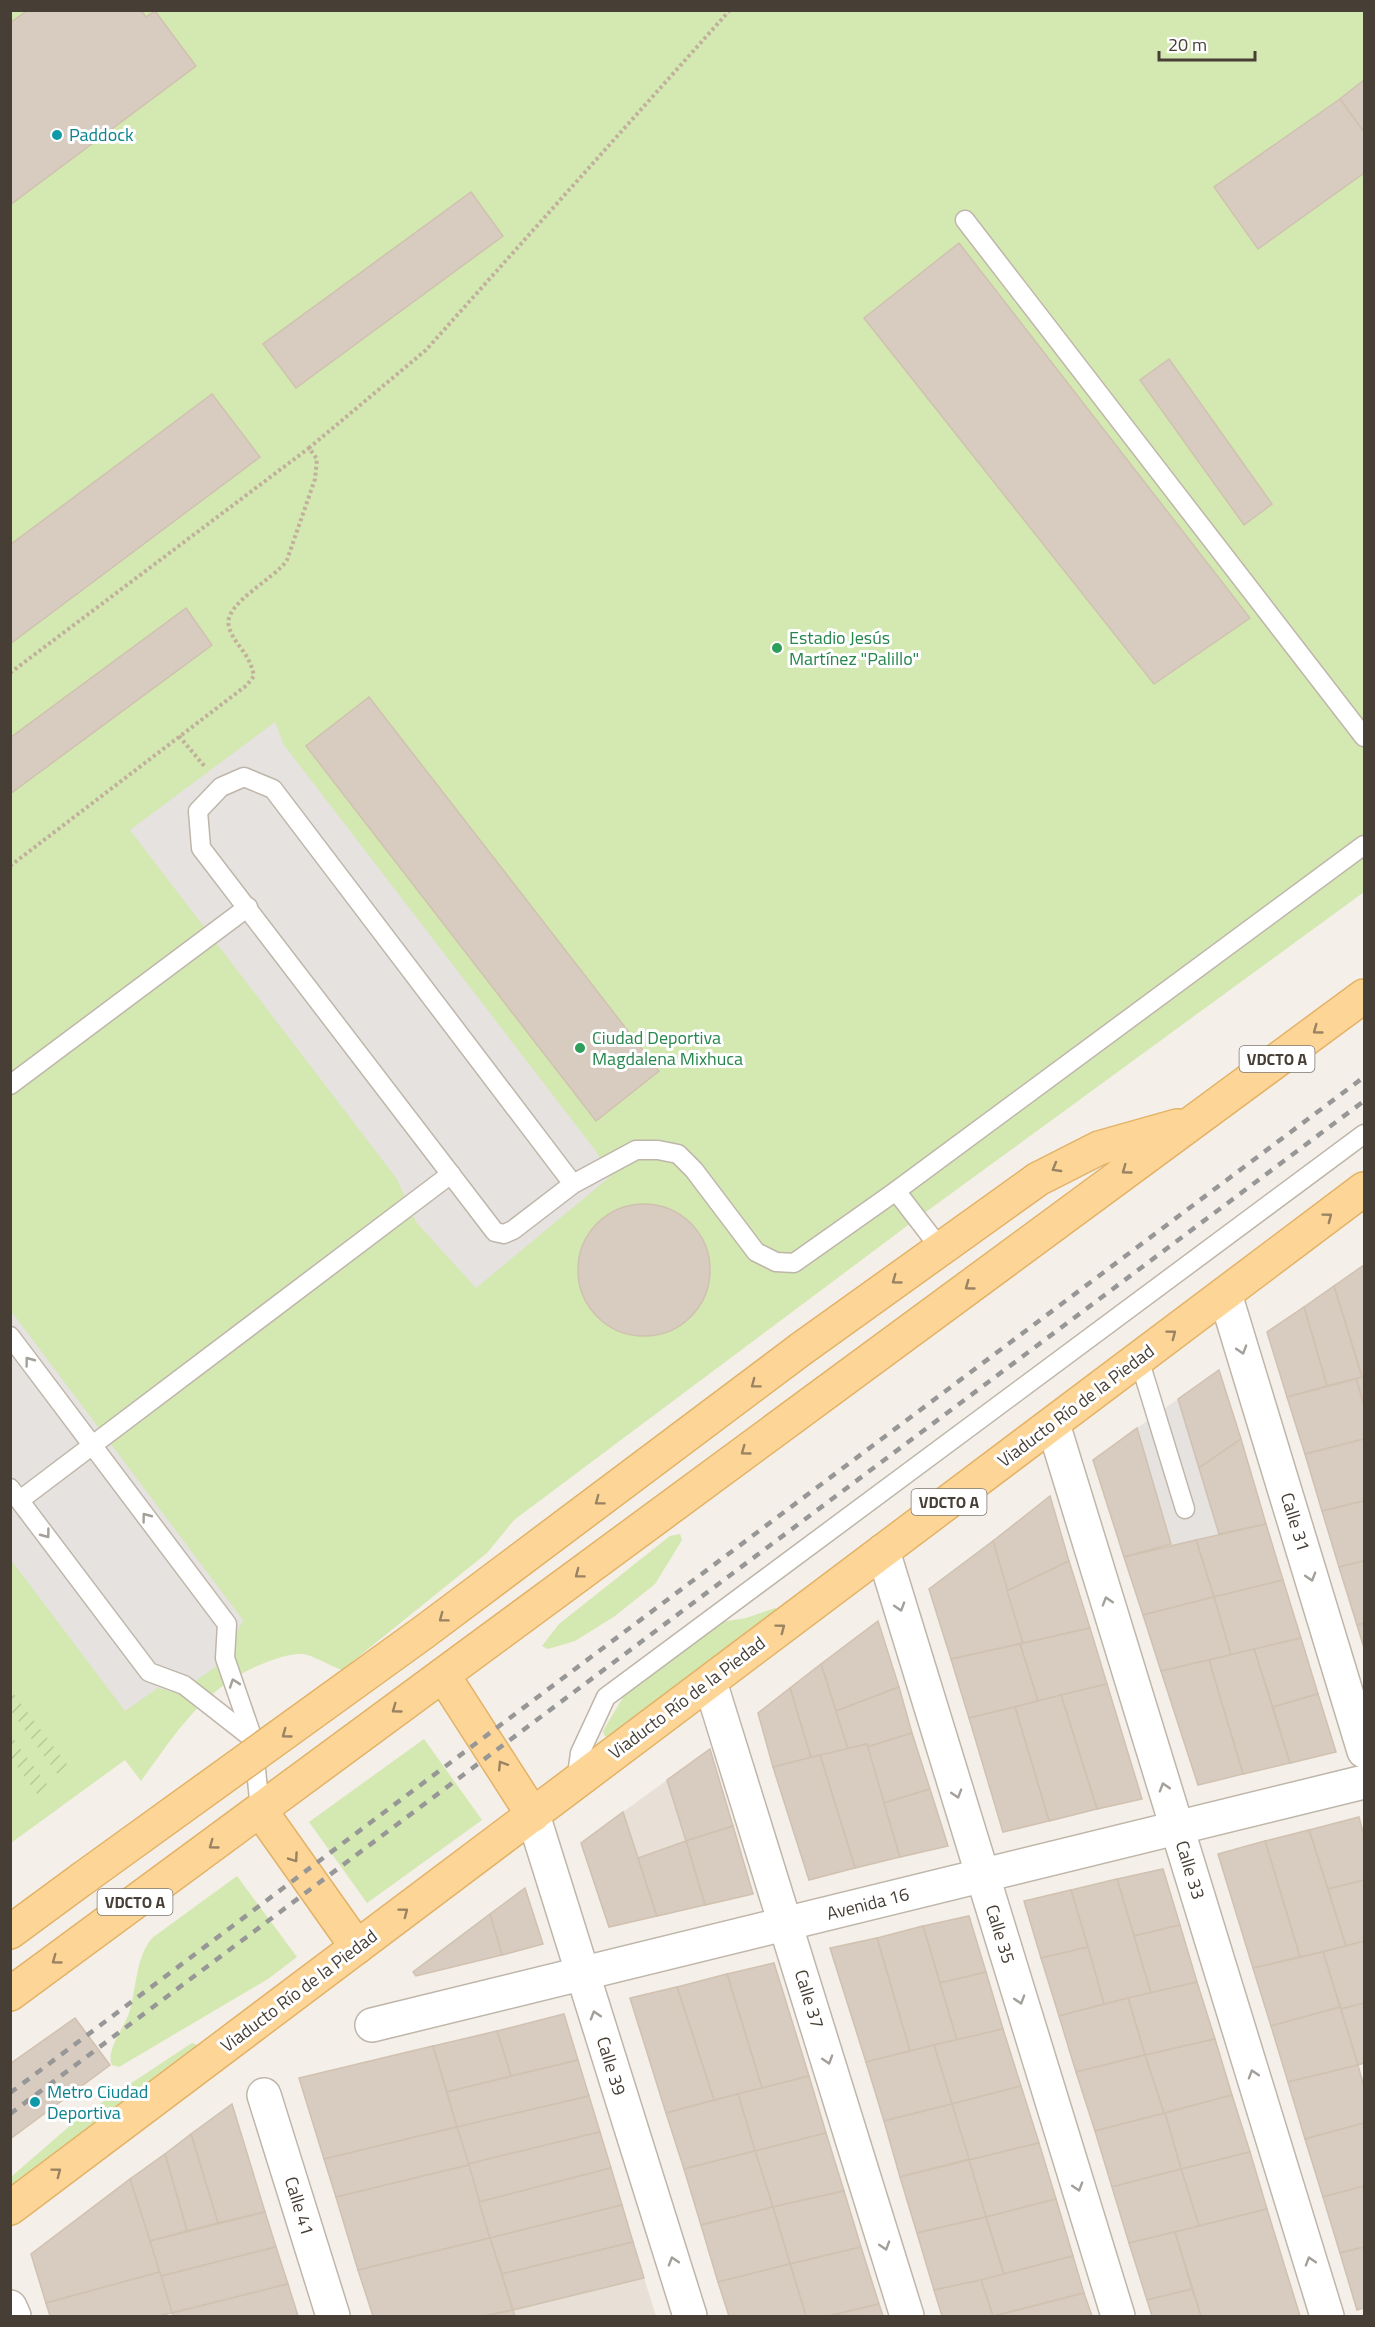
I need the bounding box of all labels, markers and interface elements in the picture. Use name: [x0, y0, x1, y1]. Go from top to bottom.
scale bar: [1159, 24, 1255, 62]
text: 20 m: [1168, 31, 1207, 58]
place label: Paddock: [69, 121, 134, 148]
marker: Paddock: [50, 128, 64, 142]
place label: Estadio Jesús Martínez "Palillo": [789, 624, 919, 672]
marker: Estadio Jesús Martínez "Palillo": [770, 641, 784, 655]
one-way arrow: [1313, 1023, 1324, 1034]
place label: Ciudad Deportiva Magdalena Mixhuca: [592, 1024, 743, 1072]
marker: Ciudad Deportiva Magdalena Mixhuca: [573, 1041, 587, 1055]
road number: VDCTO A: [1240, 1046, 1314, 1072]
one-way arrow: [1052, 1161, 1062, 1173]
one-way arrow: [1122, 1162, 1133, 1173]
one-way arrow: [1321, 1213, 1332, 1224]
one-way arrow: [892, 1273, 903, 1284]
one-way arrow: [965, 1278, 976, 1289]
one-way arrow: [1165, 1330, 1176, 1341]
street label: Viaducto Río de la Piedad: [992, 1338, 1160, 1474]
one-way arrow: [1235, 1344, 1247, 1355]
one-way arrow: [25, 1357, 36, 1368]
one-way arrow: [750, 1376, 761, 1387]
one-way arrow: [741, 1444, 752, 1455]
road number: VDCTO A: [912, 1489, 986, 1515]
street label: Calle 31: [1274, 1489, 1317, 1555]
one-way arrow: [594, 1493, 605, 1504]
one-way arrow: [143, 1512, 154, 1523]
one-way arrow: [38, 1528, 49, 1539]
one-way arrow: [574, 1567, 585, 1578]
one-way arrow: [1304, 1571, 1316, 1582]
one-way arrow: [1102, 1596, 1114, 1607]
one-way arrow: [893, 1601, 905, 1612]
one-way arrow: [438, 1611, 449, 1622]
one-way arrow: [775, 1624, 786, 1635]
street label: Viaducto Río de la Piedad: [603, 1630, 771, 1766]
one-way arrow: [229, 1678, 242, 1689]
one-way arrow: [392, 1702, 403, 1713]
one-way arrow: [281, 1726, 292, 1737]
one-way arrow: [497, 1761, 509, 1771]
one-way arrow: [1159, 1783, 1171, 1793]
one-way arrow: [950, 1788, 962, 1799]
one-way arrow: [209, 1837, 220, 1848]
street label: Calle 33: [1169, 1837, 1212, 1903]
one-way arrow: [287, 1851, 298, 1862]
street label: Avenida 16: [824, 1880, 912, 1927]
road number: VDCTO A: [98, 1889, 172, 1915]
street label: Calle 35: [979, 1901, 1022, 1967]
one-way arrow: [397, 1908, 408, 1919]
street label: Viaducto Río de la Piedad: [215, 1923, 383, 2059]
one-way arrow: [52, 1953, 63, 1964]
street label: Calle 37: [788, 1966, 831, 2032]
one-way arrow: [1013, 1994, 1026, 2005]
one-way arrow: [590, 2010, 603, 2020]
street label: Calle 39: [590, 2033, 633, 2099]
one-way arrow: [820, 2054, 833, 2065]
one-way arrow: [1248, 2069, 1260, 2080]
place label: Metro Ciudad Deportiva: [47, 2078, 148, 2126]
marker: Metro Ciudad Deportiva: [28, 2095, 42, 2109]
one-way arrow: [51, 2169, 62, 2180]
street label: Calle 41: [278, 2173, 321, 2239]
one-way arrow: [1071, 2181, 1083, 2192]
one-way arrow: [878, 2240, 891, 2251]
one-way arrow: [667, 2256, 680, 2267]
one-way arrow: [1305, 2256, 1317, 2267]

